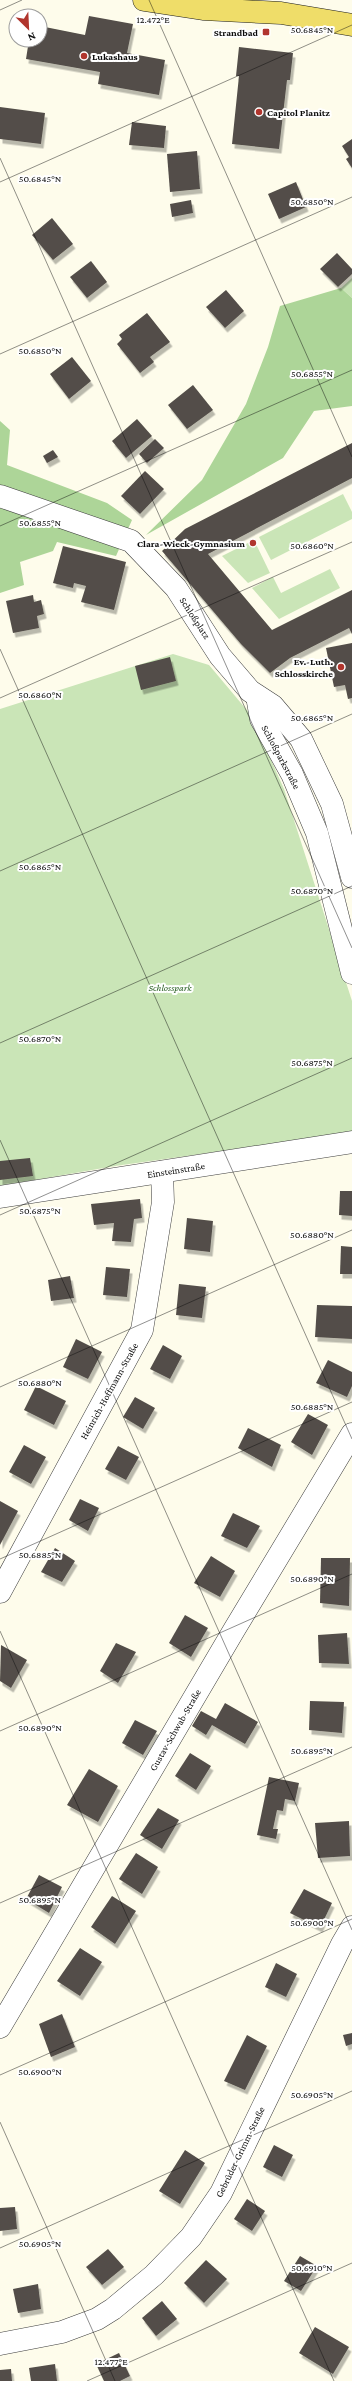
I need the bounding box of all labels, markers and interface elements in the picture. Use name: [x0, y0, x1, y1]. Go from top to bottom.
north arrow: [8, 8, 48, 48]
text: 12.472°E: [136, 14, 170, 25]
text: 50.6845°N: [291, 24, 334, 35]
place label: Strandbad: [214, 27, 259, 38]
marker: Strandbad: [261, 27, 271, 37]
text: N: [26, 30, 38, 44]
marker: Lukashaus: [79, 51, 89, 61]
place label: Lukashaus: [92, 51, 138, 62]
marker: Capitol Planitz: [254, 107, 264, 117]
place label: Capitol Planitz: [267, 107, 330, 118]
text: 50.6845°N: [19, 173, 62, 184]
text: 50.6850°N: [290, 196, 334, 207]
text: 50.6850°N: [18, 345, 62, 356]
text: 50.6855°N: [291, 368, 333, 379]
text: 50.6855°N: [19, 517, 61, 528]
place label: Clara-Wieck-Gymnasium: [137, 538, 246, 549]
marker: Clara-Wieck-Gymnasium: [248, 538, 258, 548]
text: 50.6860°N: [290, 540, 334, 551]
street label: Schloßplatz: [178, 595, 212, 641]
place label: Ev.-Luth. Schlosskirche: [275, 656, 333, 679]
marker: Ev.-Luth. Schlosskirche: [336, 662, 346, 672]
text: 50.6860°N: [18, 689, 62, 700]
text: 50.6865°N: [291, 712, 334, 723]
street label: Schloßparkstraße: [260, 723, 303, 791]
text: 50.6865°N: [19, 861, 62, 872]
text: 50.6870°N: [291, 885, 334, 896]
park label: Schlosspark: [148, 982, 192, 993]
text: 50.6870°N: [19, 1033, 62, 1044]
text: 50.6875°N: [291, 1057, 333, 1068]
street label: Einsteinstraße: [146, 1160, 206, 1180]
text: 50.6875°N: [19, 1205, 61, 1216]
text: 50.6880°N: [290, 1229, 334, 1240]
street label: Heinrich-Hoffmann-Straße: [78, 1340, 140, 1441]
text: 50.6880°N: [18, 1377, 62, 1388]
text: 50.6885°N: [291, 1401, 334, 1412]
text: 50.6885°N: [19, 1549, 62, 1560]
text: 50.6890°N: [290, 1573, 334, 1584]
street label: Gustav-Schwab-Straße: [147, 1687, 203, 1773]
text: 50.6890°N: [18, 1722, 62, 1733]
text: 50.6895°N: [291, 1745, 334, 1756]
text: 50.6895°N: [19, 1894, 62, 1905]
text: 50.6900°N: [290, 1917, 334, 1928]
text: 50.6900°N: [18, 2066, 62, 2077]
text: 50.6905°N: [291, 2089, 334, 2100]
street label: Gebrüder-Grimm-Straße: [213, 2104, 267, 2199]
text: 50.6905°N: [19, 2238, 62, 2249]
text: 50.6910°N: [291, 2262, 333, 2273]
text: 12.477°E: [94, 2356, 128, 2367]

